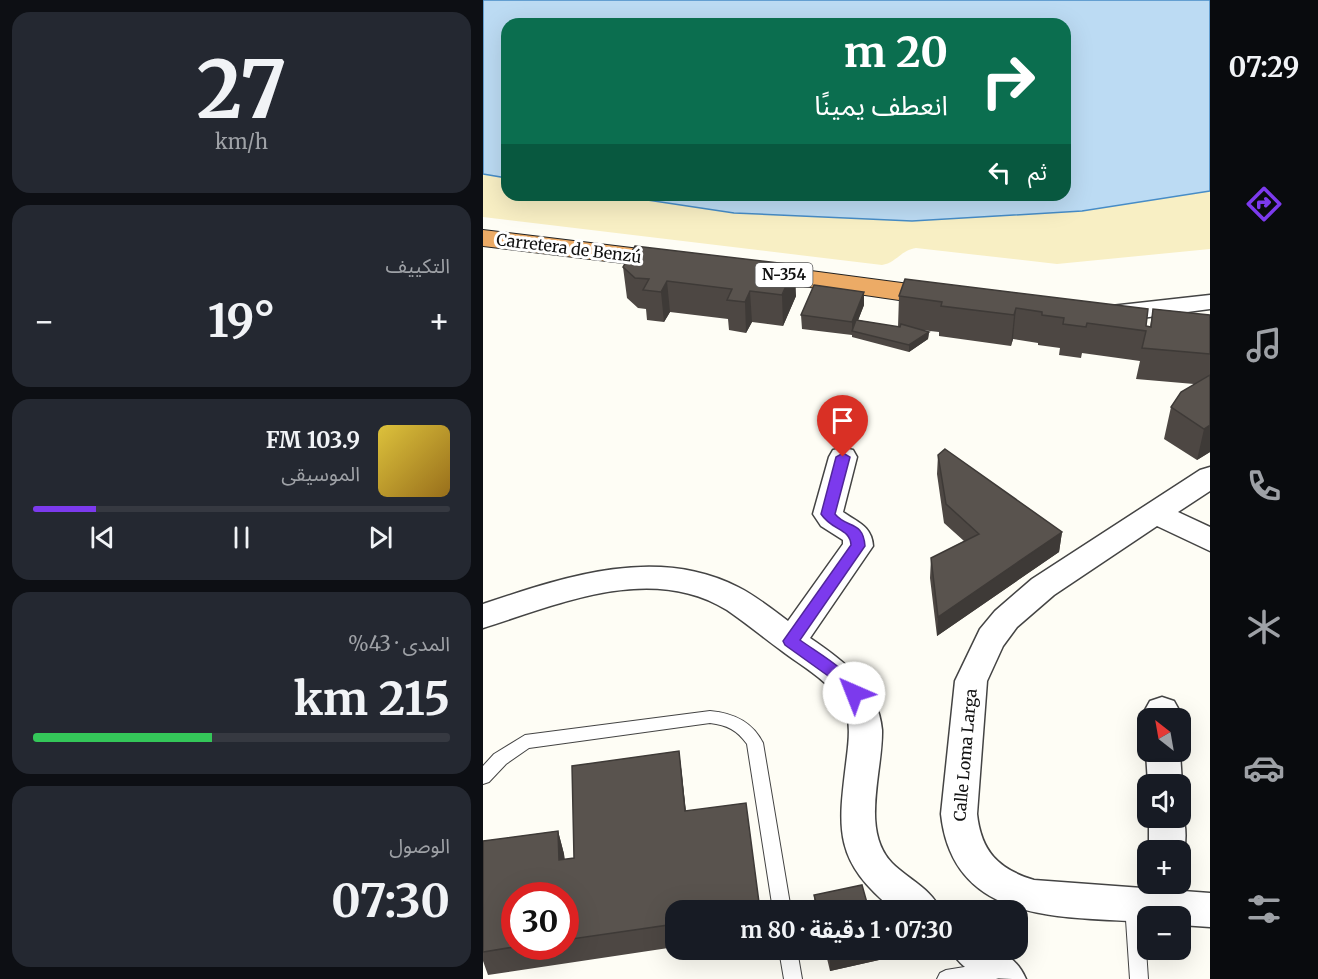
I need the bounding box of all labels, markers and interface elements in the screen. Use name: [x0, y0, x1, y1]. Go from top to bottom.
text: 20 m: [844, 26, 948, 78]
text: 27: [196, 41, 287, 139]
icon: right: [969, 42, 1047, 120]
text: 07:29: [1229, 50, 1299, 84]
text: انعطف يمينًا: [814, 88, 948, 122]
text: km/h: [215, 129, 268, 154]
icon: left: [983, 156, 1016, 189]
text: ثم: [1028, 158, 1047, 186]
icon: directions: [1243, 183, 1285, 225]
street label: Carretera de Benzú: [495, 229, 643, 267]
text: التكييف: [386, 253, 450, 278]
road number: N-354: [755, 263, 813, 287]
text: 19°: [208, 293, 275, 349]
text: −: [33, 301, 55, 342]
text: +: [428, 301, 450, 342]
icon: music: [1243, 324, 1285, 366]
pin: [817, 395, 868, 457]
icon: arrive: [826, 404, 859, 437]
text: 103.9 FM: [266, 426, 360, 454]
text: الموسيقى: [281, 461, 360, 486]
icon: phone: [1243, 465, 1285, 507]
icon: previous: [86, 521, 119, 554]
icon: pause: [225, 521, 258, 554]
icon: next: [364, 521, 397, 554]
icon: climate: [1243, 606, 1285, 648]
text: المدى · 43%: [348, 631, 450, 656]
position arrow: [822, 661, 886, 725]
text: 215 km: [294, 671, 450, 727]
street label: Calle Loma Larga: [949, 687, 981, 822]
north arrow: [1137, 708, 1191, 762]
map controls: [1137, 708, 1191, 960]
icon: car: [1243, 747, 1285, 789]
button: sound: [1137, 774, 1191, 828]
text: الوصول: [389, 833, 450, 858]
button: +: [1137, 840, 1191, 894]
text: 07:30: [331, 873, 450, 929]
speed limit sign: 30: [501, 882, 579, 960]
icon: filters: [1243, 888, 1285, 930]
button: −: [1137, 906, 1191, 960]
text: 07:30 · 1 دقيقة · 80 m: [740, 916, 953, 944]

